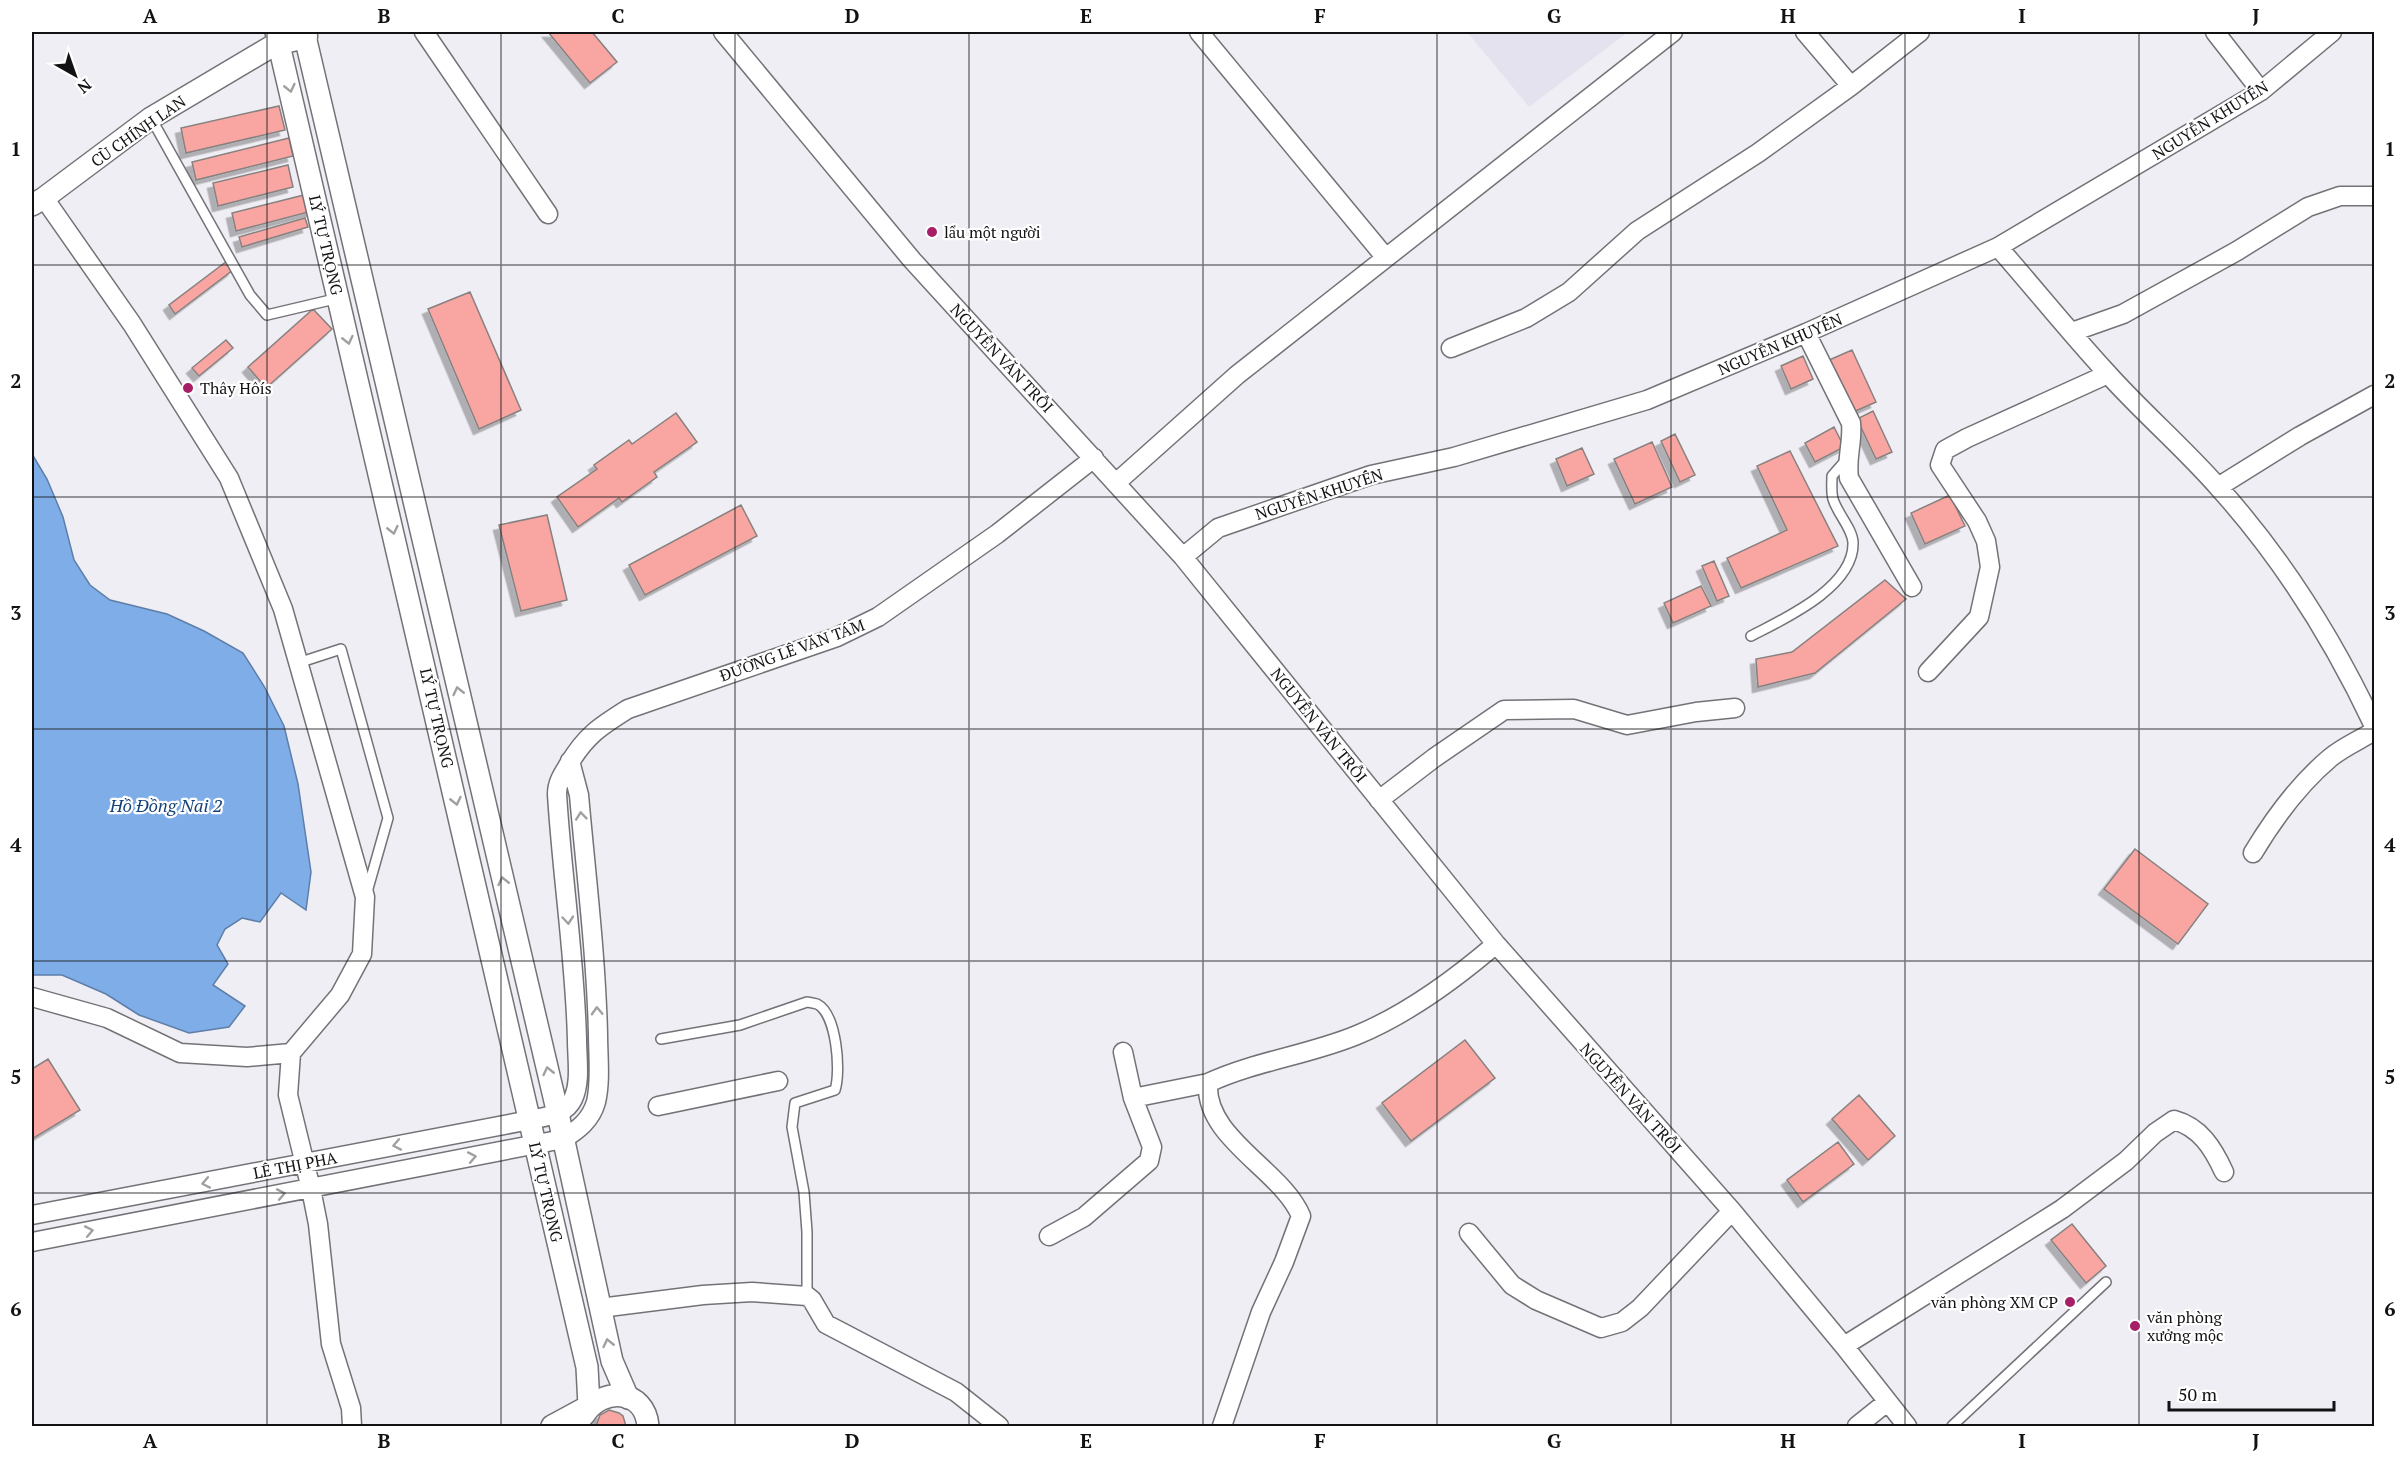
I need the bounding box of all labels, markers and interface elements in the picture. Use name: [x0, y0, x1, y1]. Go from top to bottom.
text: A: [143, 2, 158, 29]
text: B: [378, 2, 391, 29]
text: C: [611, 2, 625, 29]
text: D: [845, 2, 859, 29]
text: E: [1080, 2, 1092, 29]
text: F: [1314, 2, 1326, 29]
text: G: [1547, 2, 1561, 29]
text: H: [1780, 2, 1796, 29]
text: I: [2018, 2, 2026, 29]
text: J: [2252, 2, 2260, 29]
north arrow: [45, 45, 105, 105]
text: N: [73, 74, 96, 99]
street label: NGUYỄN KHUYẾN: [2148, 75, 2273, 165]
one-way arrow: [282, 83, 295, 93]
street label: CÙ CHÍNH LAN: [86, 90, 190, 172]
text: 1: [10, 135, 22, 162]
text: 1: [2384, 135, 2396, 162]
street label: LÝ TỰ TRỌNG: [304, 193, 348, 297]
place label: lẩu một người: [944, 221, 1041, 243]
marker: lẩu một người: [925, 225, 939, 239]
street label: NGUYỄN VĂN TRỖI: [946, 299, 1058, 417]
street label: NGUYỄN KHUYẾN: [1714, 308, 1846, 380]
one-way arrow: [341, 334, 354, 344]
text: 2: [10, 367, 22, 394]
text: 2: [2384, 367, 2396, 394]
place label: Thây Hôís: [200, 377, 272, 399]
marker: Thây Hôís: [181, 381, 195, 395]
street label: NGUYỄN KHUYẾN: [1252, 463, 1386, 525]
one-way arrow: [385, 524, 398, 534]
text: 3: [10, 599, 22, 626]
text: 3: [2384, 599, 2396, 626]
street label: ĐƯỜNG LÊ VĂN TÁM: [716, 614, 868, 686]
street label: NGUYỄN VĂN TRỖI: [1266, 663, 1372, 787]
street label: LÝ TỰ TRỌNG: [415, 666, 459, 770]
one-way arrow: [453, 686, 466, 696]
water label: Hồ Đồng Nai 2: [109, 793, 223, 817]
one-way arrow: [449, 796, 462, 806]
one-way arrow: [575, 812, 588, 821]
text: 4: [10, 831, 22, 858]
text: 4: [2384, 831, 2396, 858]
one-way arrow: [497, 876, 510, 886]
one-way arrow: [561, 916, 574, 925]
one-way arrow: [591, 1006, 603, 1015]
street label: NGUYỄN VĂN TRỖI: [1575, 1038, 1687, 1158]
text: 5: [10, 1063, 22, 1090]
text: 5: [2384, 1063, 2396, 1090]
one-way arrow: [542, 1066, 555, 1076]
one-way arrow: [393, 1138, 403, 1151]
street label: LÝ TỰ TRỌNG: [524, 1140, 568, 1244]
street label: LÊ THỊ PHA: [251, 1146, 339, 1184]
one-way arrow: [467, 1151, 477, 1164]
one-way arrow: [201, 1176, 211, 1189]
one-way arrow: [275, 1188, 285, 1201]
one-way arrow: [84, 1225, 94, 1238]
place label: văn phòng XM CP: [1930, 1291, 2058, 1313]
text: 6: [10, 1295, 22, 1322]
marker: văn phòng XM CP: [2063, 1295, 2077, 1309]
text: 6: [2384, 1295, 2396, 1322]
place label: văn phòng xưởng mộc: [2146, 1306, 2224, 1346]
marker: văn phòng xưởng mộc: [2128, 1319, 2142, 1333]
one-way arrow: [602, 1339, 615, 1349]
scale bar: [2169, 1374, 2334, 1412]
text: 50 m: [2178, 1382, 2218, 1406]
text: A: [143, 1427, 158, 1454]
text: B: [378, 1427, 391, 1454]
text: C: [611, 1427, 625, 1454]
text: D: [845, 1427, 859, 1454]
text: E: [1080, 1427, 1092, 1454]
text: F: [1314, 1427, 1326, 1454]
text: G: [1547, 1427, 1561, 1454]
text: H: [1780, 1427, 1796, 1454]
text: I: [2018, 1427, 2026, 1454]
text: J: [2252, 1427, 2260, 1454]

